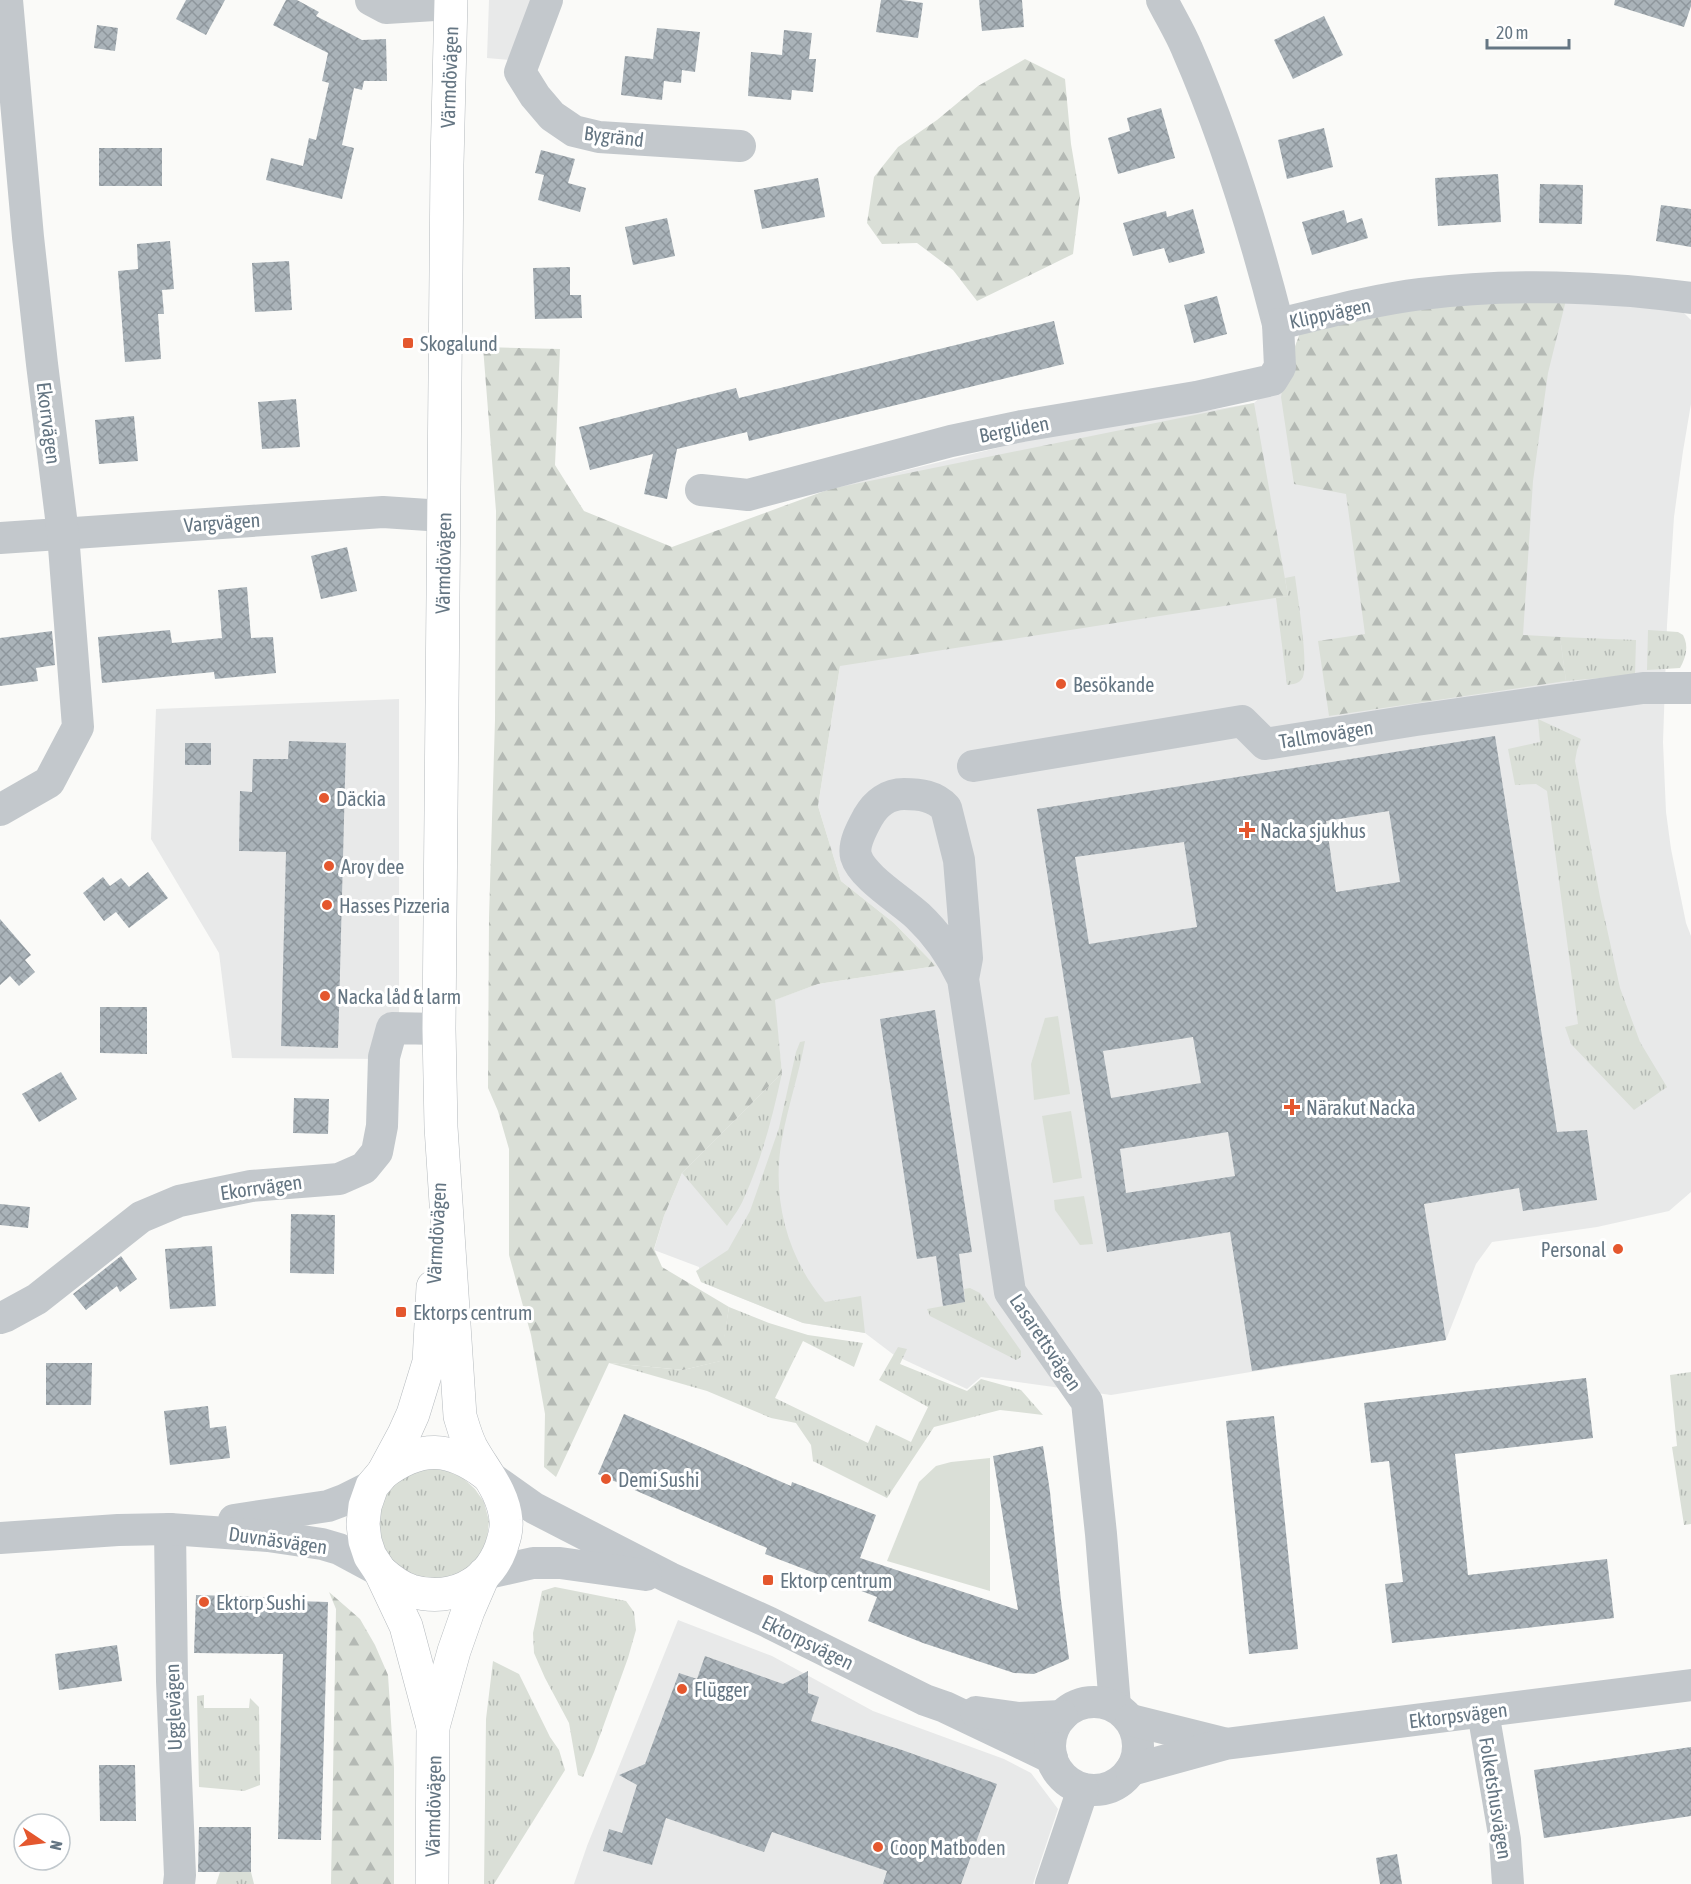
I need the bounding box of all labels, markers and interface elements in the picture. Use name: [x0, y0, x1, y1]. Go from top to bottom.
scale bar: [1487, 12, 1570, 50]
text: 20 m: [1496, 22, 1528, 43]
street label: Värmdövägen: [436, 26, 462, 128]
street label: Bygränd: [583, 121, 645, 151]
street label: Klippvägen: [1287, 293, 1373, 333]
place label: Skogalund: [420, 332, 498, 355]
marker: Skogalund: [401, 336, 415, 350]
street label: Ekorrvägen: [33, 381, 65, 465]
street label: Bergliden: [977, 411, 1051, 447]
street label: Vargvägen: [183, 508, 261, 536]
street label: Värmdövägen: [431, 512, 455, 614]
place label: Besökande: [1073, 673, 1154, 696]
marker: Besökande: [1054, 677, 1068, 691]
street label: Tallmovägen: [1277, 715, 1375, 753]
place label: Däckia: [336, 787, 386, 810]
marker: Däckia: [317, 791, 331, 805]
place label: Nacka sjukhus: [1260, 819, 1366, 842]
marker: Nacka sjukhus: [1238, 821, 1256, 839]
place label: Aroy dee: [341, 855, 404, 878]
marker: Aroy dee: [322, 859, 336, 873]
place label: Hasses Pizzeria: [339, 894, 450, 917]
marker: Hasses Pizzeria: [320, 898, 334, 912]
place label: Nacka låd & larm: [337, 985, 461, 1008]
marker: Nacka låd & larm: [318, 989, 332, 1003]
place label: Närakut Nacka: [1306, 1096, 1415, 1119]
marker: Närakut Nacka: [1283, 1098, 1301, 1116]
street label: Ekorrvägen: [219, 1170, 303, 1204]
street label: Värmdövägen: [422, 1182, 450, 1284]
place label: Personal: [1541, 1238, 1607, 1261]
marker: Personal: [1611, 1242, 1625, 1256]
street label: Lasarettsvägen: [1005, 1289, 1087, 1395]
place label: Ektorps centrum: [413, 1301, 532, 1324]
marker: Ektorps centrum: [394, 1305, 408, 1319]
place label: Demi Sushi: [618, 1468, 699, 1491]
marker: Demi Sushi: [599, 1472, 613, 1486]
street label: Duvnäsvägen: [227, 1522, 329, 1558]
place label: Ektorp centrum: [780, 1569, 892, 1592]
marker: Ektorp centrum: [761, 1573, 775, 1587]
place label: Ektorp Sushi: [216, 1591, 306, 1614]
marker: Ektorp Sushi: [197, 1595, 211, 1609]
street label: Ektorpsvägen: [758, 1610, 858, 1674]
street label: Ugglevägen: [160, 1663, 186, 1751]
place label: Flügger: [694, 1678, 749, 1701]
marker: Flügger: [675, 1682, 689, 1696]
street label: Ektorpsvägen: [1407, 1698, 1509, 1732]
street label: Folketshusvägen: [1475, 1735, 1517, 1861]
street label: Värmdövägen: [421, 1755, 445, 1857]
north arrow: [12, 1812, 72, 1872]
place label: Coop Matboden: [890, 1836, 1006, 1859]
text: N: [47, 1839, 66, 1852]
marker: Coop Matboden: [871, 1840, 885, 1854]

